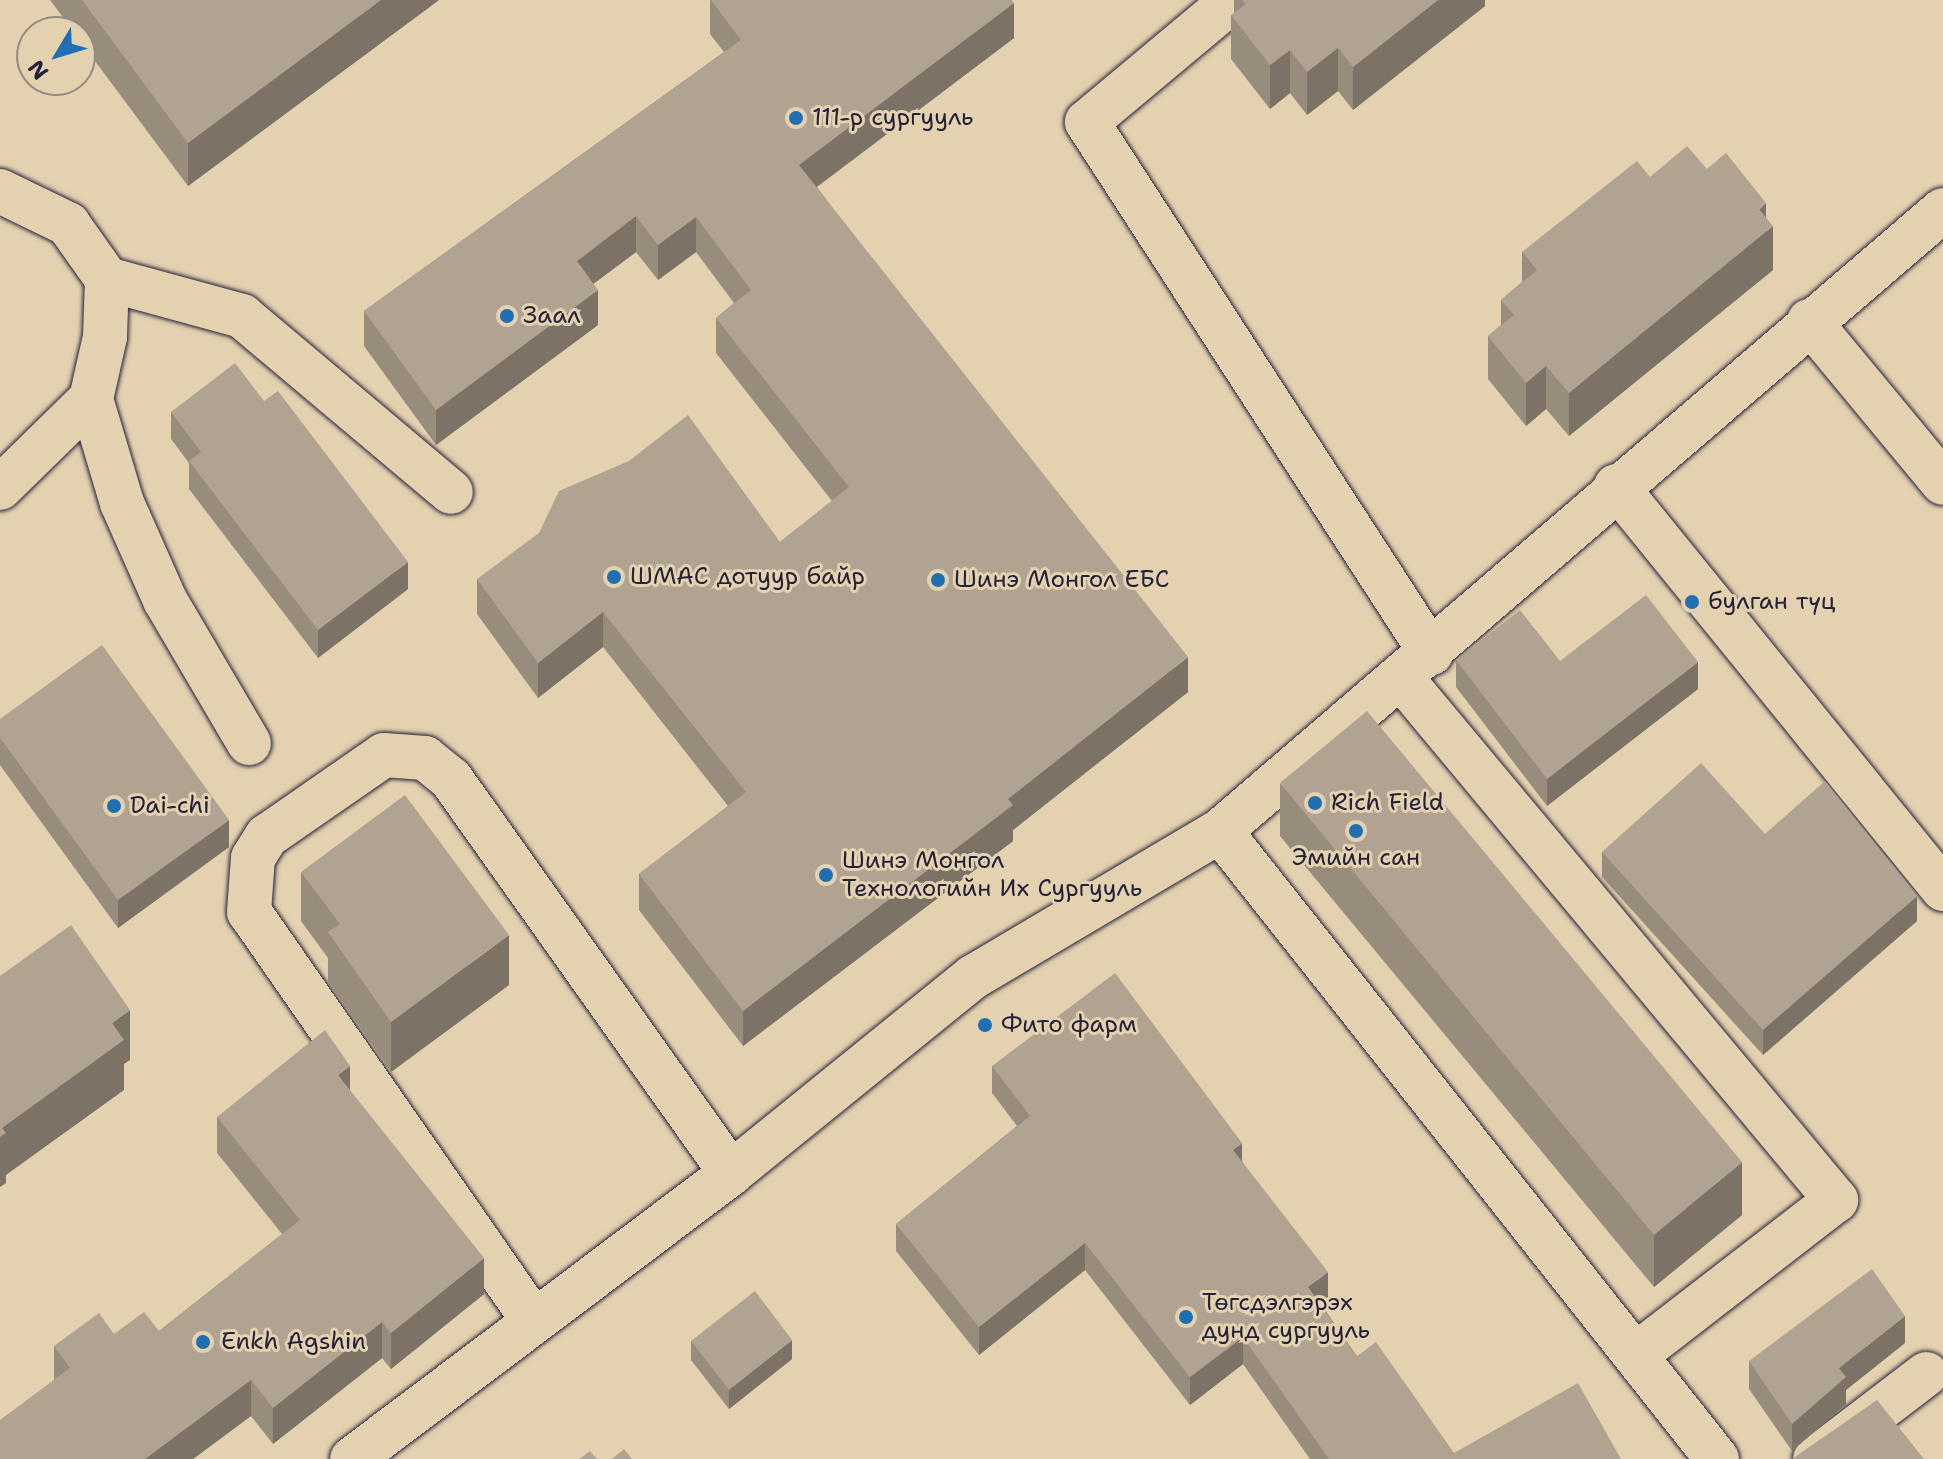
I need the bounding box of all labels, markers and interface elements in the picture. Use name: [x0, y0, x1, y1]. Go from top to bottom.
north arrow: [16, 16, 96, 96]
text: N: [21, 54, 55, 86]
place label: 111-р сургууль: [812, 104, 974, 132]
marker: 111-р сургууль: [787, 109, 805, 127]
place label: Заал: [523, 302, 581, 330]
marker: Заал: [498, 307, 516, 325]
place label: ШМАС дотуур байр: [630, 563, 865, 591]
place label: Шинэ Монгол ЕБС: [954, 566, 1170, 594]
marker: ШМАС дотуур байр: [605, 568, 623, 586]
marker: Шинэ Монгол ЕБС: [929, 571, 947, 589]
place label: булган түц: [1708, 588, 1836, 616]
marker: булган түц: [1683, 593, 1701, 611]
place label: Rich Field: [1331, 789, 1444, 817]
place label: Dai-chi: [130, 792, 210, 820]
marker: Rich Field: [1306, 794, 1324, 812]
marker: Dai-chi: [105, 797, 123, 815]
marker: Эмийн сан: [1347, 822, 1365, 840]
place label: Эмийн сан: [1292, 844, 1420, 872]
place label: Шинэ Монгол Технологийн Их Сургууль: [842, 847, 1142, 903]
marker: Шинэ Монгол Технологийн Их Сургууль: [817, 866, 835, 884]
place label: Фито фарм: [1001, 1011, 1137, 1039]
marker: Фито фарм: [976, 1016, 994, 1034]
place label: Төгсдэлгэрэх дунд сургууль: [1202, 1289, 1370, 1345]
marker: Төгсдэлгэрэх дунд сургууль: [1177, 1308, 1195, 1326]
place label: Enkh Agshin: [221, 1328, 366, 1356]
marker: Enkh Agshin: [192, 1331, 214, 1353]

